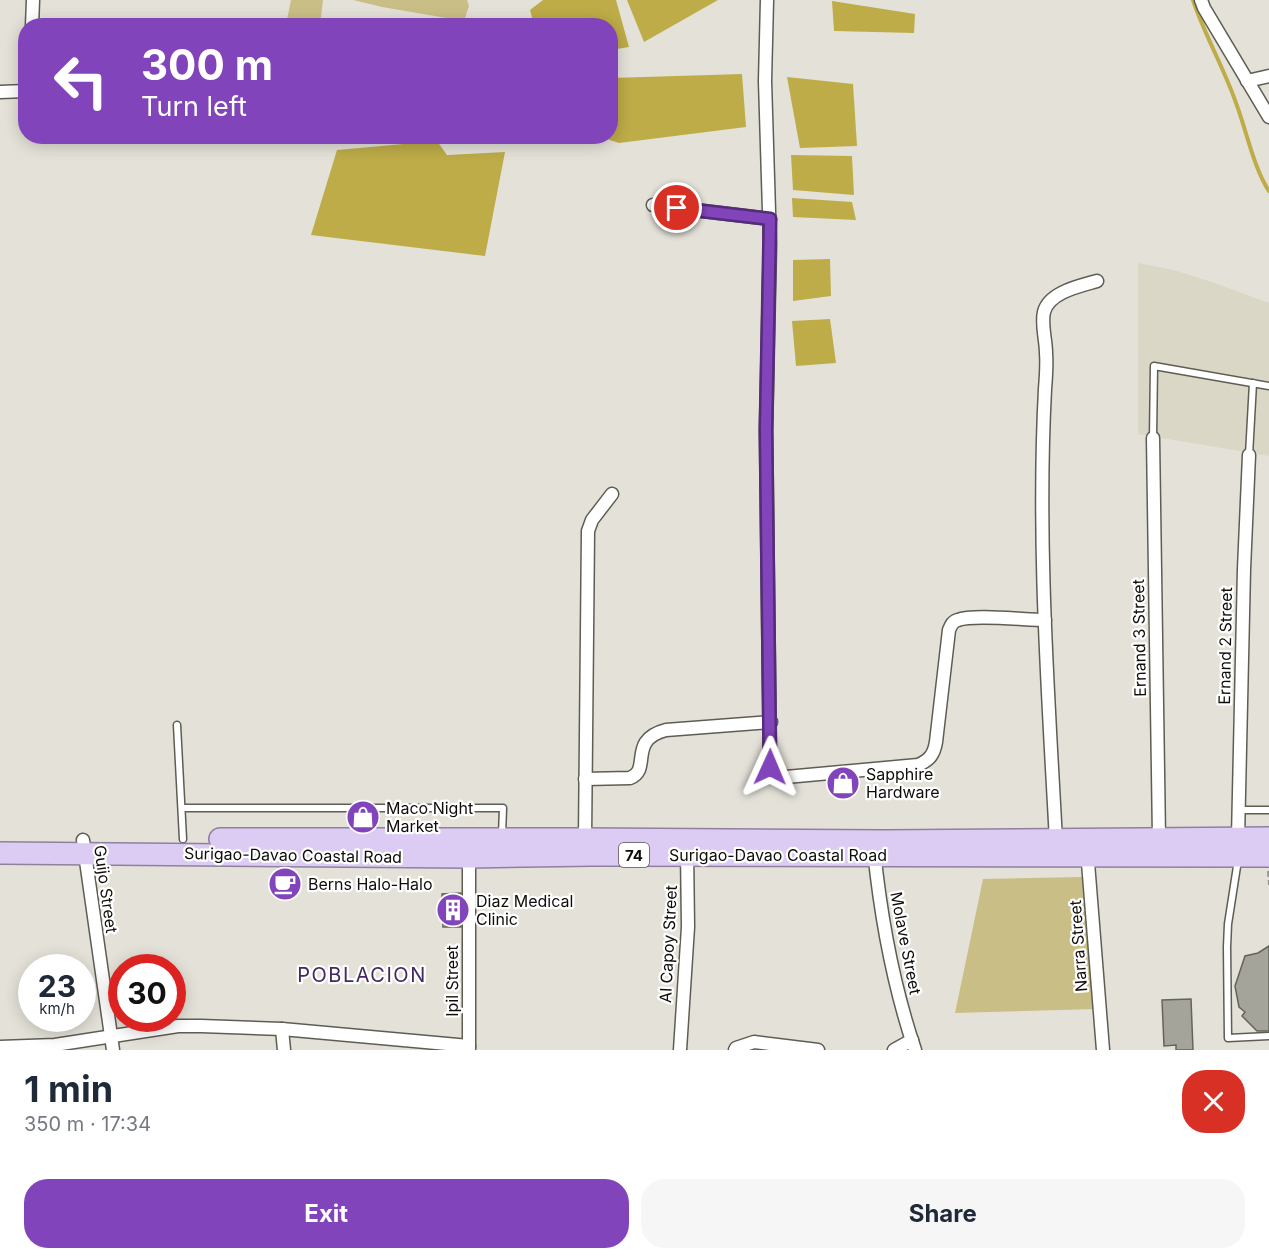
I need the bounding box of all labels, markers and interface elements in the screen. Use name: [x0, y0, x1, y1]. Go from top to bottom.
text: 300 m: [141, 39, 273, 90]
icon: left: [42, 42, 120, 120]
text: Turn left: [141, 90, 247, 123]
pin: [651, 182, 702, 233]
icon: arrive: [660, 191, 693, 224]
street label: Ernand 3 Street: [1128, 579, 1150, 697]
street label: Ernand 2 Street: [1214, 587, 1236, 705]
position arrow: [738, 735, 802, 799]
place label: Sapphire Hardware: [866, 764, 940, 802]
shop icon: Sapphire Hardware: [825, 765, 861, 801]
place label: Maco Night Market: [386, 798, 473, 836]
shop icon: Maco Night Market: [345, 799, 381, 835]
street label: Surigao-Davao Coastal Road: [184, 843, 402, 867]
road number: 74: [619, 843, 649, 867]
street label: Guijo Street: [90, 844, 122, 934]
street label: Surigao-Davao Coastal Road: [669, 845, 887, 865]
cafe icon: Berns Halo-Halo: [267, 866, 303, 902]
place label: Berns Halo-Halo: [308, 874, 433, 894]
street label: Al Capoy Street: [655, 885, 681, 1003]
street label: Molave Street: [886, 890, 926, 996]
place label: Diaz Medical Clinic: [476, 891, 573, 929]
building icon: Diaz Medical Clinic: [435, 892, 471, 928]
street label: Narra Street: [1065, 899, 1091, 993]
street label: Ipil Street: [442, 945, 462, 1017]
speed limit sign: 30: [108, 954, 186, 1032]
district label: POBLACION: [297, 963, 427, 987]
text: 23: [38, 968, 76, 1004]
text: km/h: [39, 999, 75, 1018]
text: 1 min: [24, 1067, 113, 1111]
button: close: [1182, 1070, 1245, 1133]
text: 350 m · 17:34: [24, 1112, 151, 1136]
button: Exit: [24, 1179, 629, 1248]
button: Share: [641, 1179, 1245, 1248]

